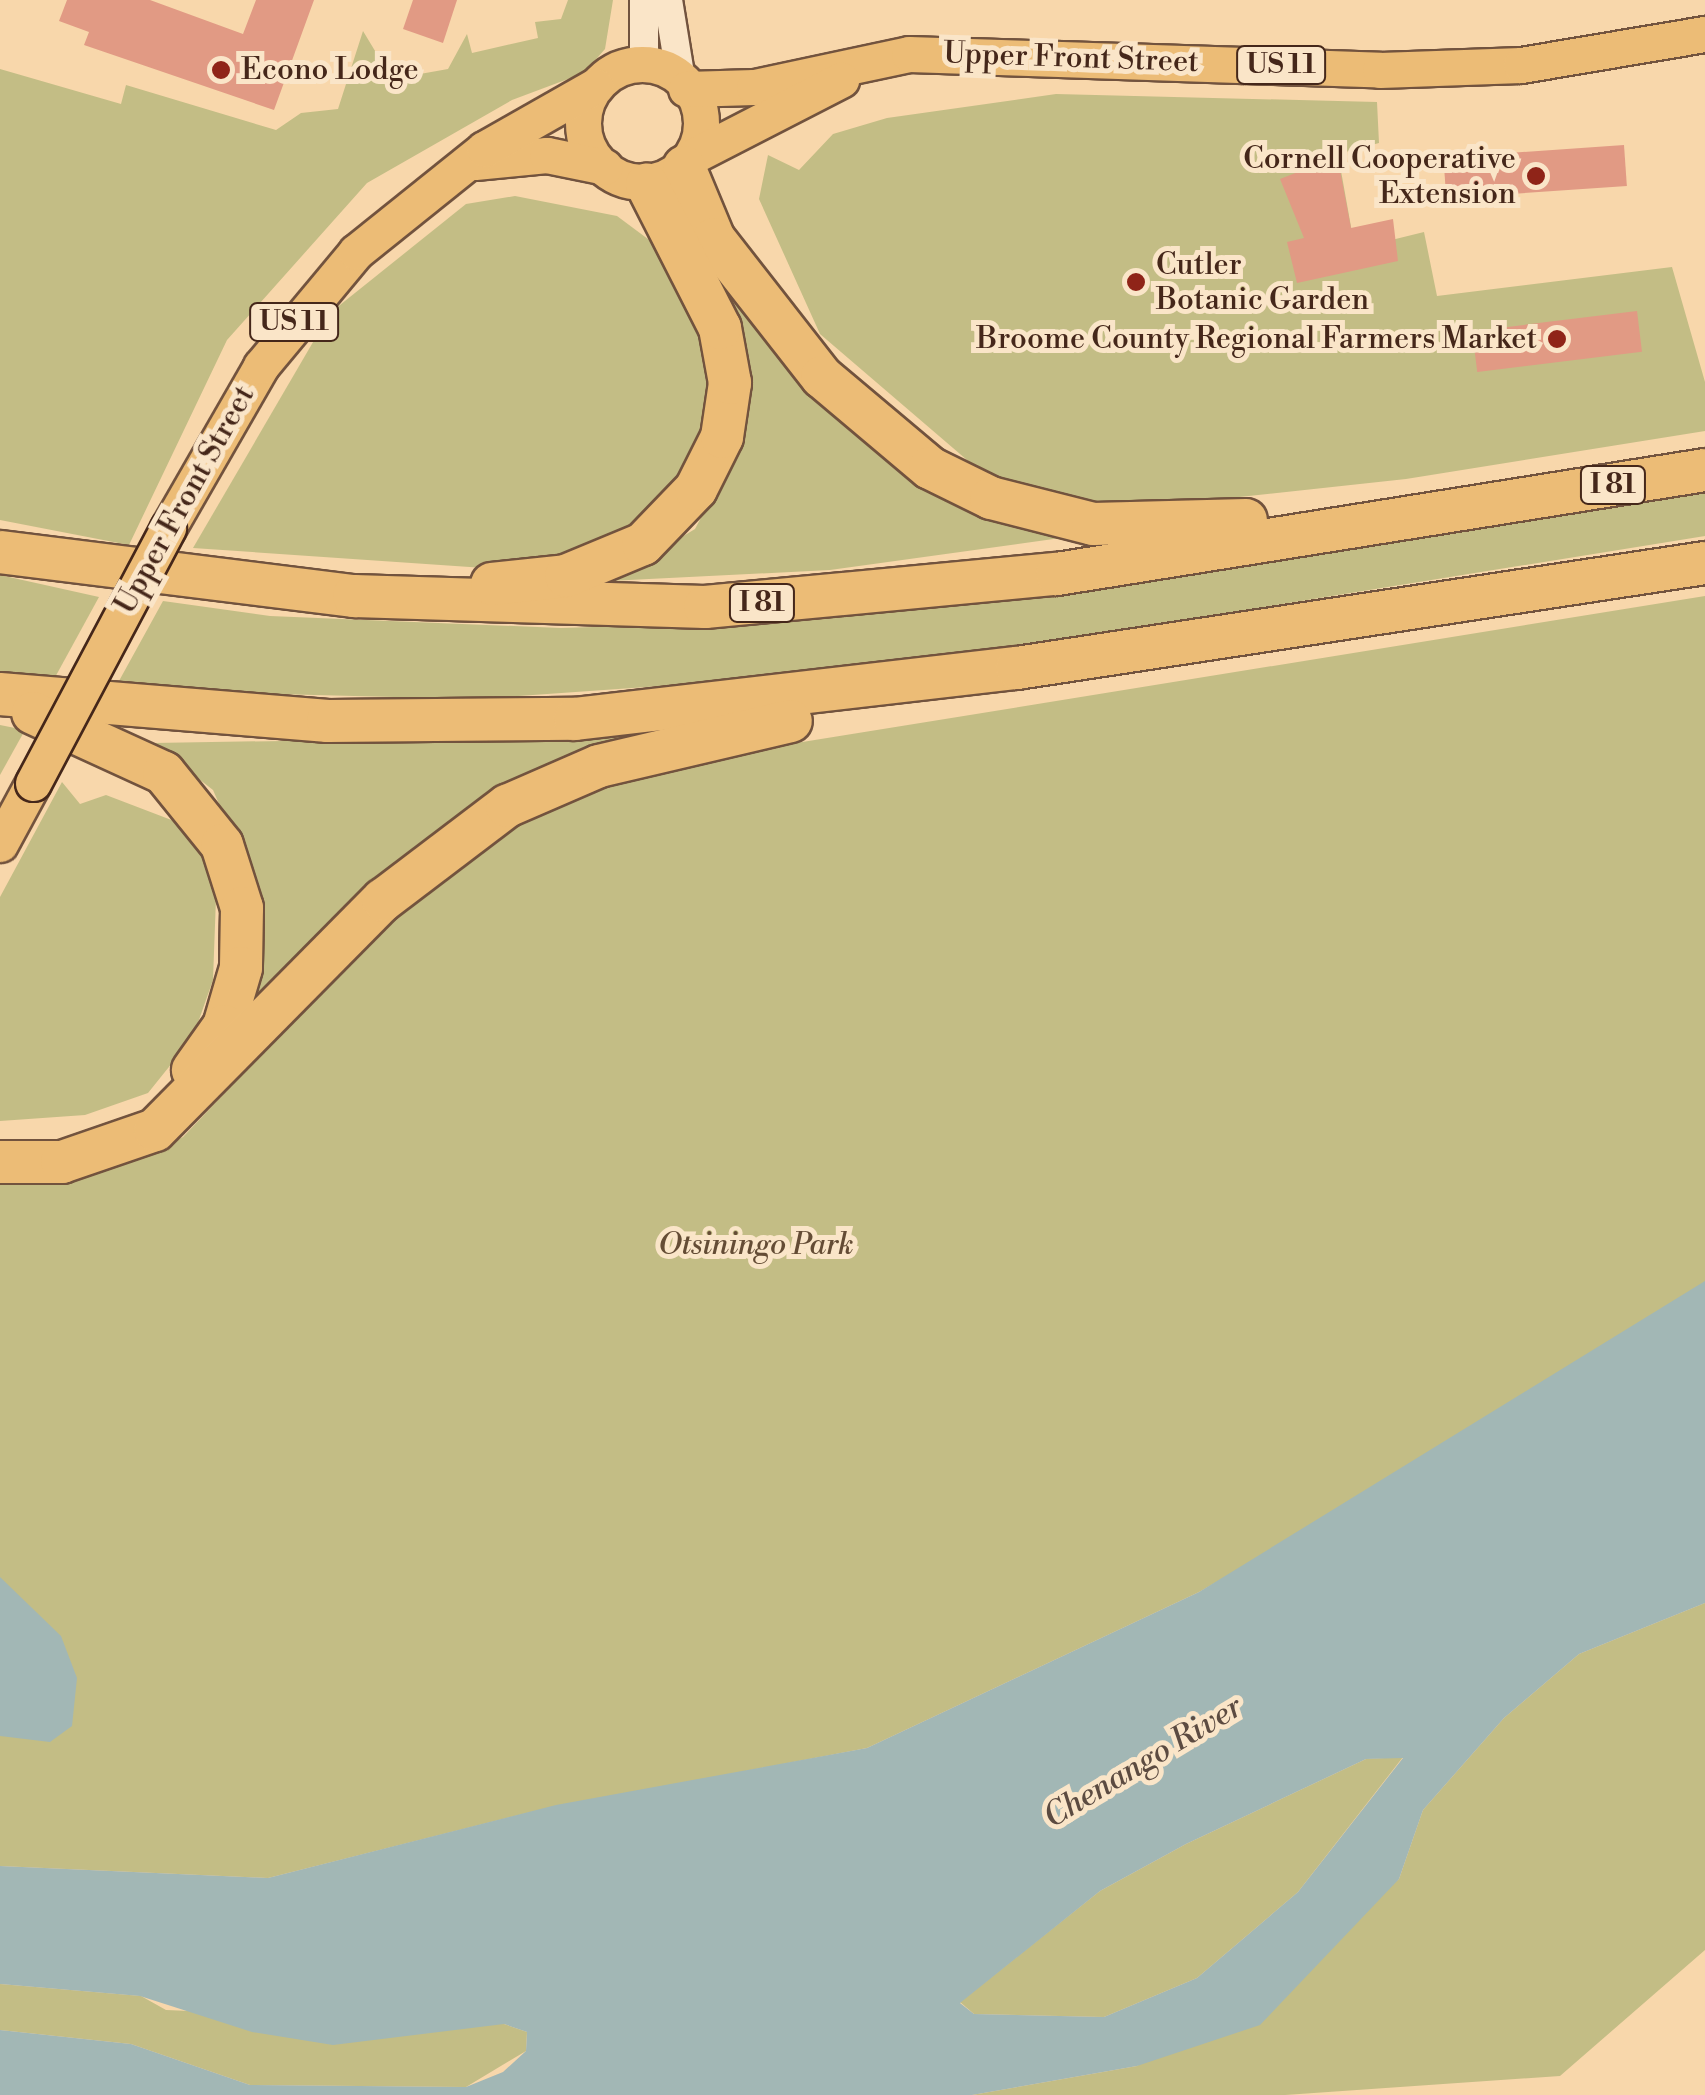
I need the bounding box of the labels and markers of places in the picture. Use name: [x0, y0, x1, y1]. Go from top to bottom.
place label: Econo Lodge: [241, 52, 419, 88]
marker: Econo Lodge: [210, 59, 232, 81]
place label: Cornell Cooperative Extension: [1243, 141, 1516, 212]
marker: Cornell Cooperative Extension: [1525, 165, 1547, 187]
place label: Cutler Botanic Garden: [1156, 247, 1369, 318]
marker: Cutler Botanic Garden: [1125, 271, 1147, 293]
place label: Broome County Regional Farmers Market: [976, 321, 1537, 357]
marker: Broome County Regional Farmers Market: [1546, 328, 1568, 350]

